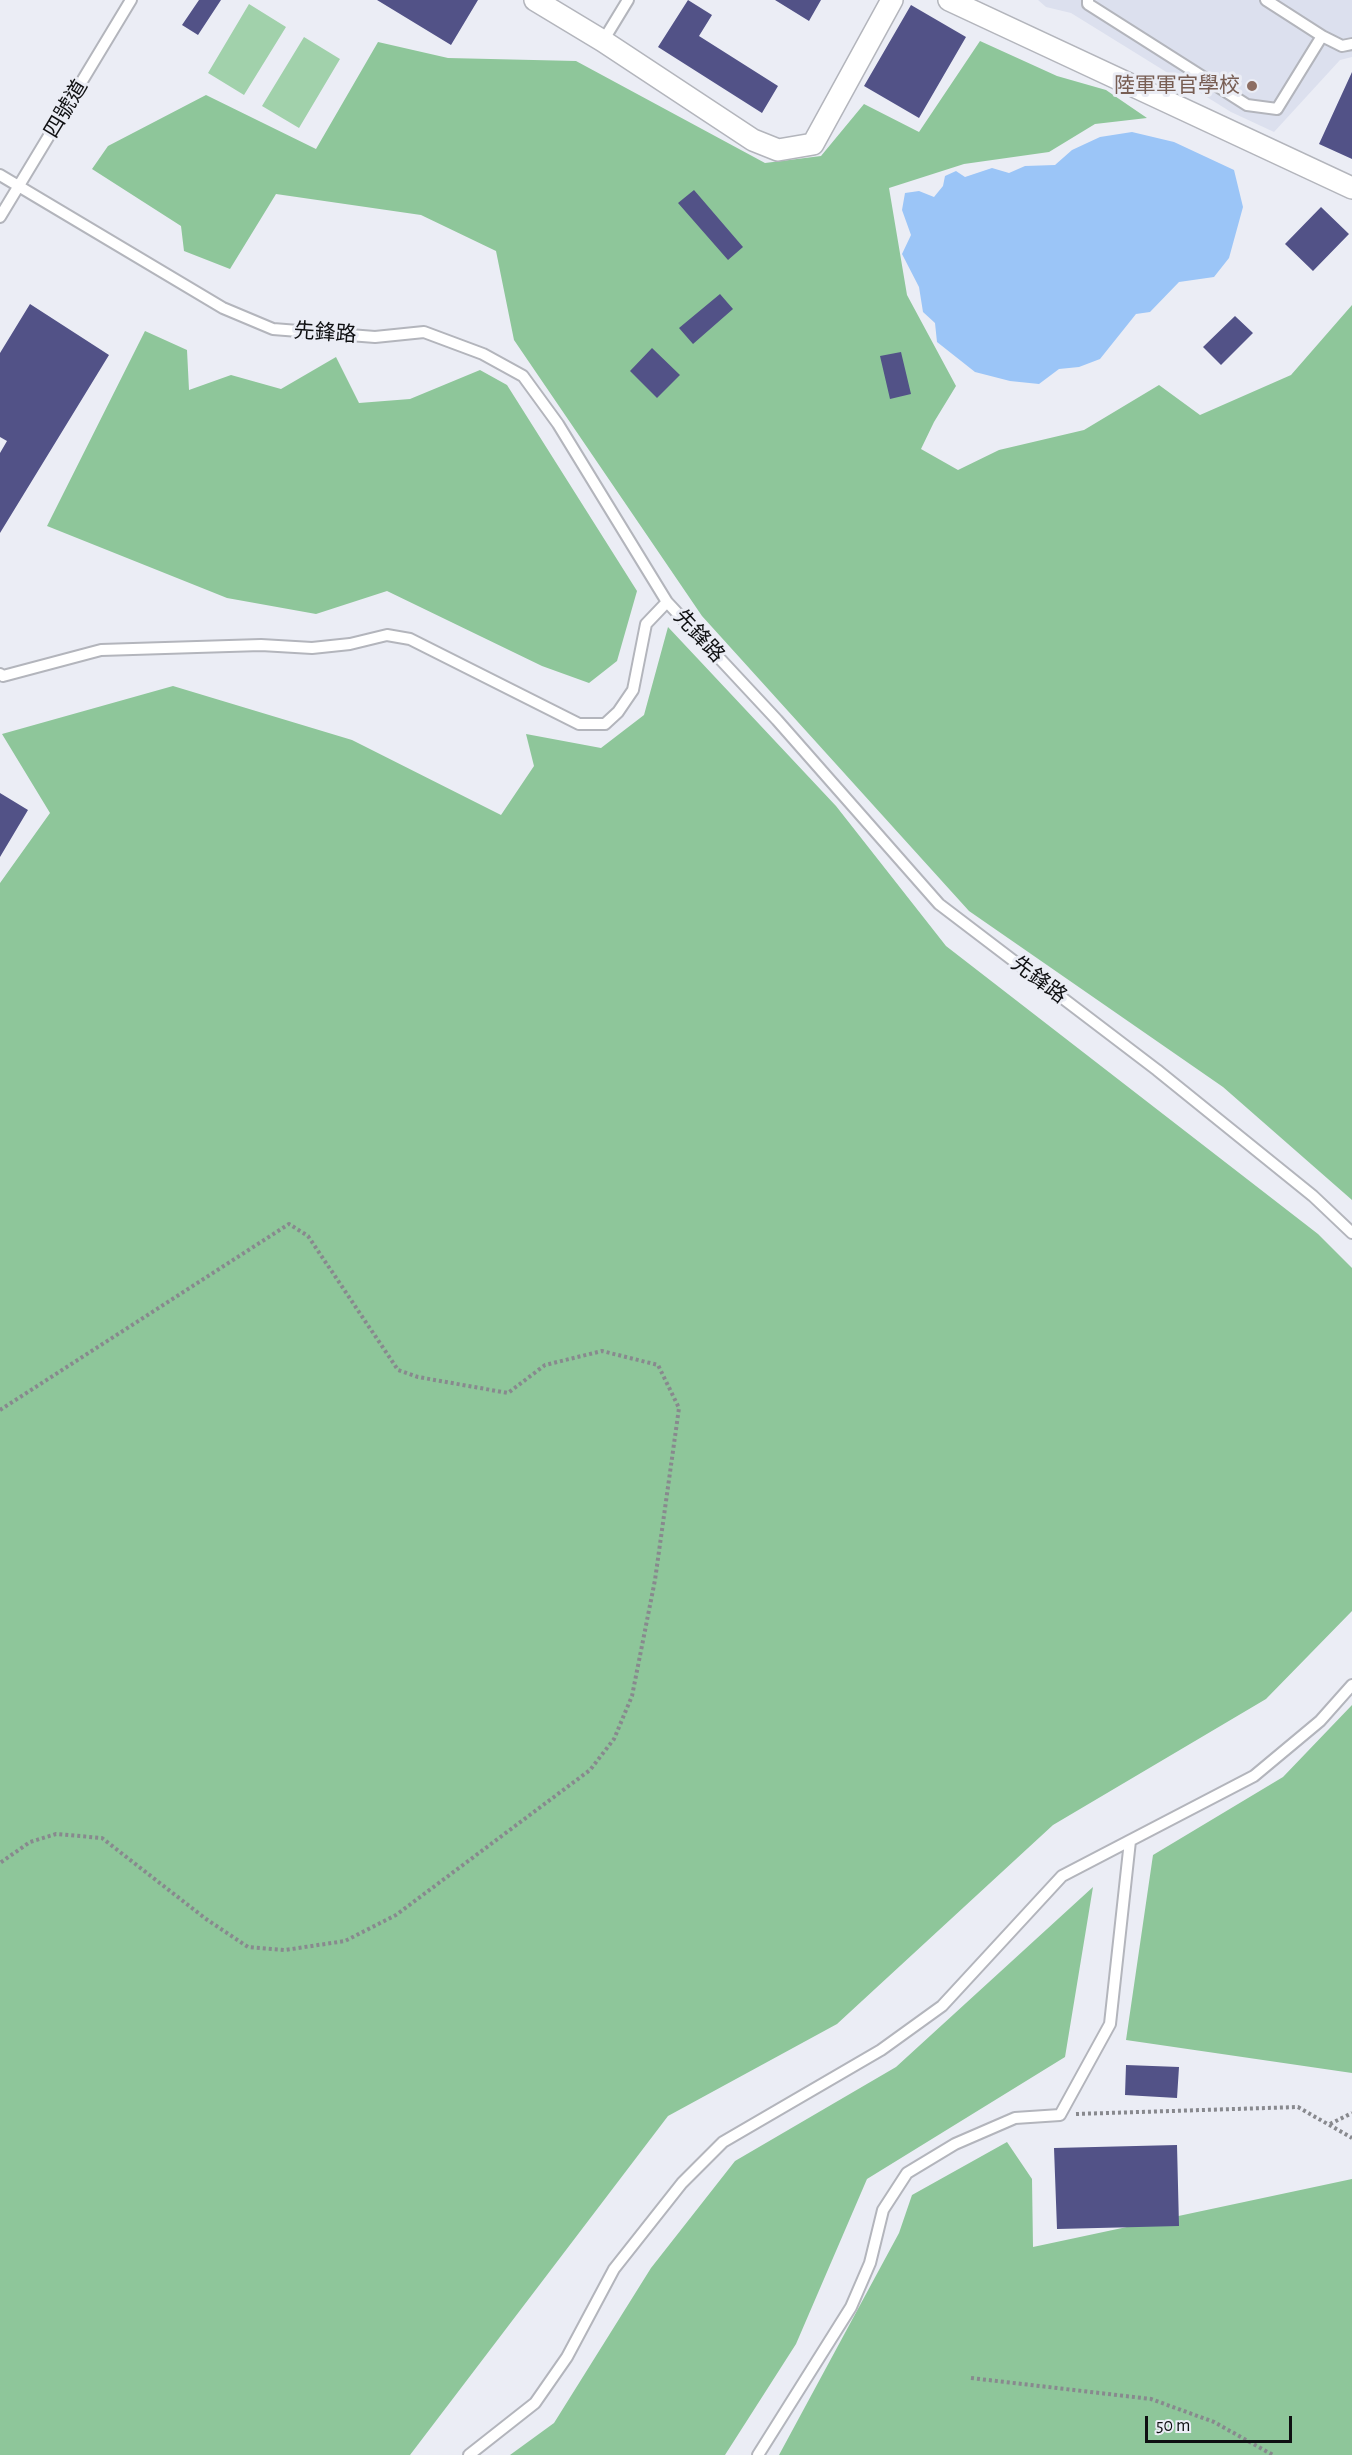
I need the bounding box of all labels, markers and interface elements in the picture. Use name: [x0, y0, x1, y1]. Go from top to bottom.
place label: 陸軍軍官學校: [1114, 73, 1240, 99]
street label: 四號道: [39, 76, 93, 142]
marker: 陸軍軍官學校: [1245, 79, 1259, 93]
street label: 先鋒路: [293, 318, 357, 348]
street label: 先鋒路: [668, 604, 730, 668]
street label: 先鋒路: [1006, 951, 1072, 1009]
scale bar: [1148, 2404, 1295, 2442]
text: 50 m: [1156, 2417, 1190, 2435]

